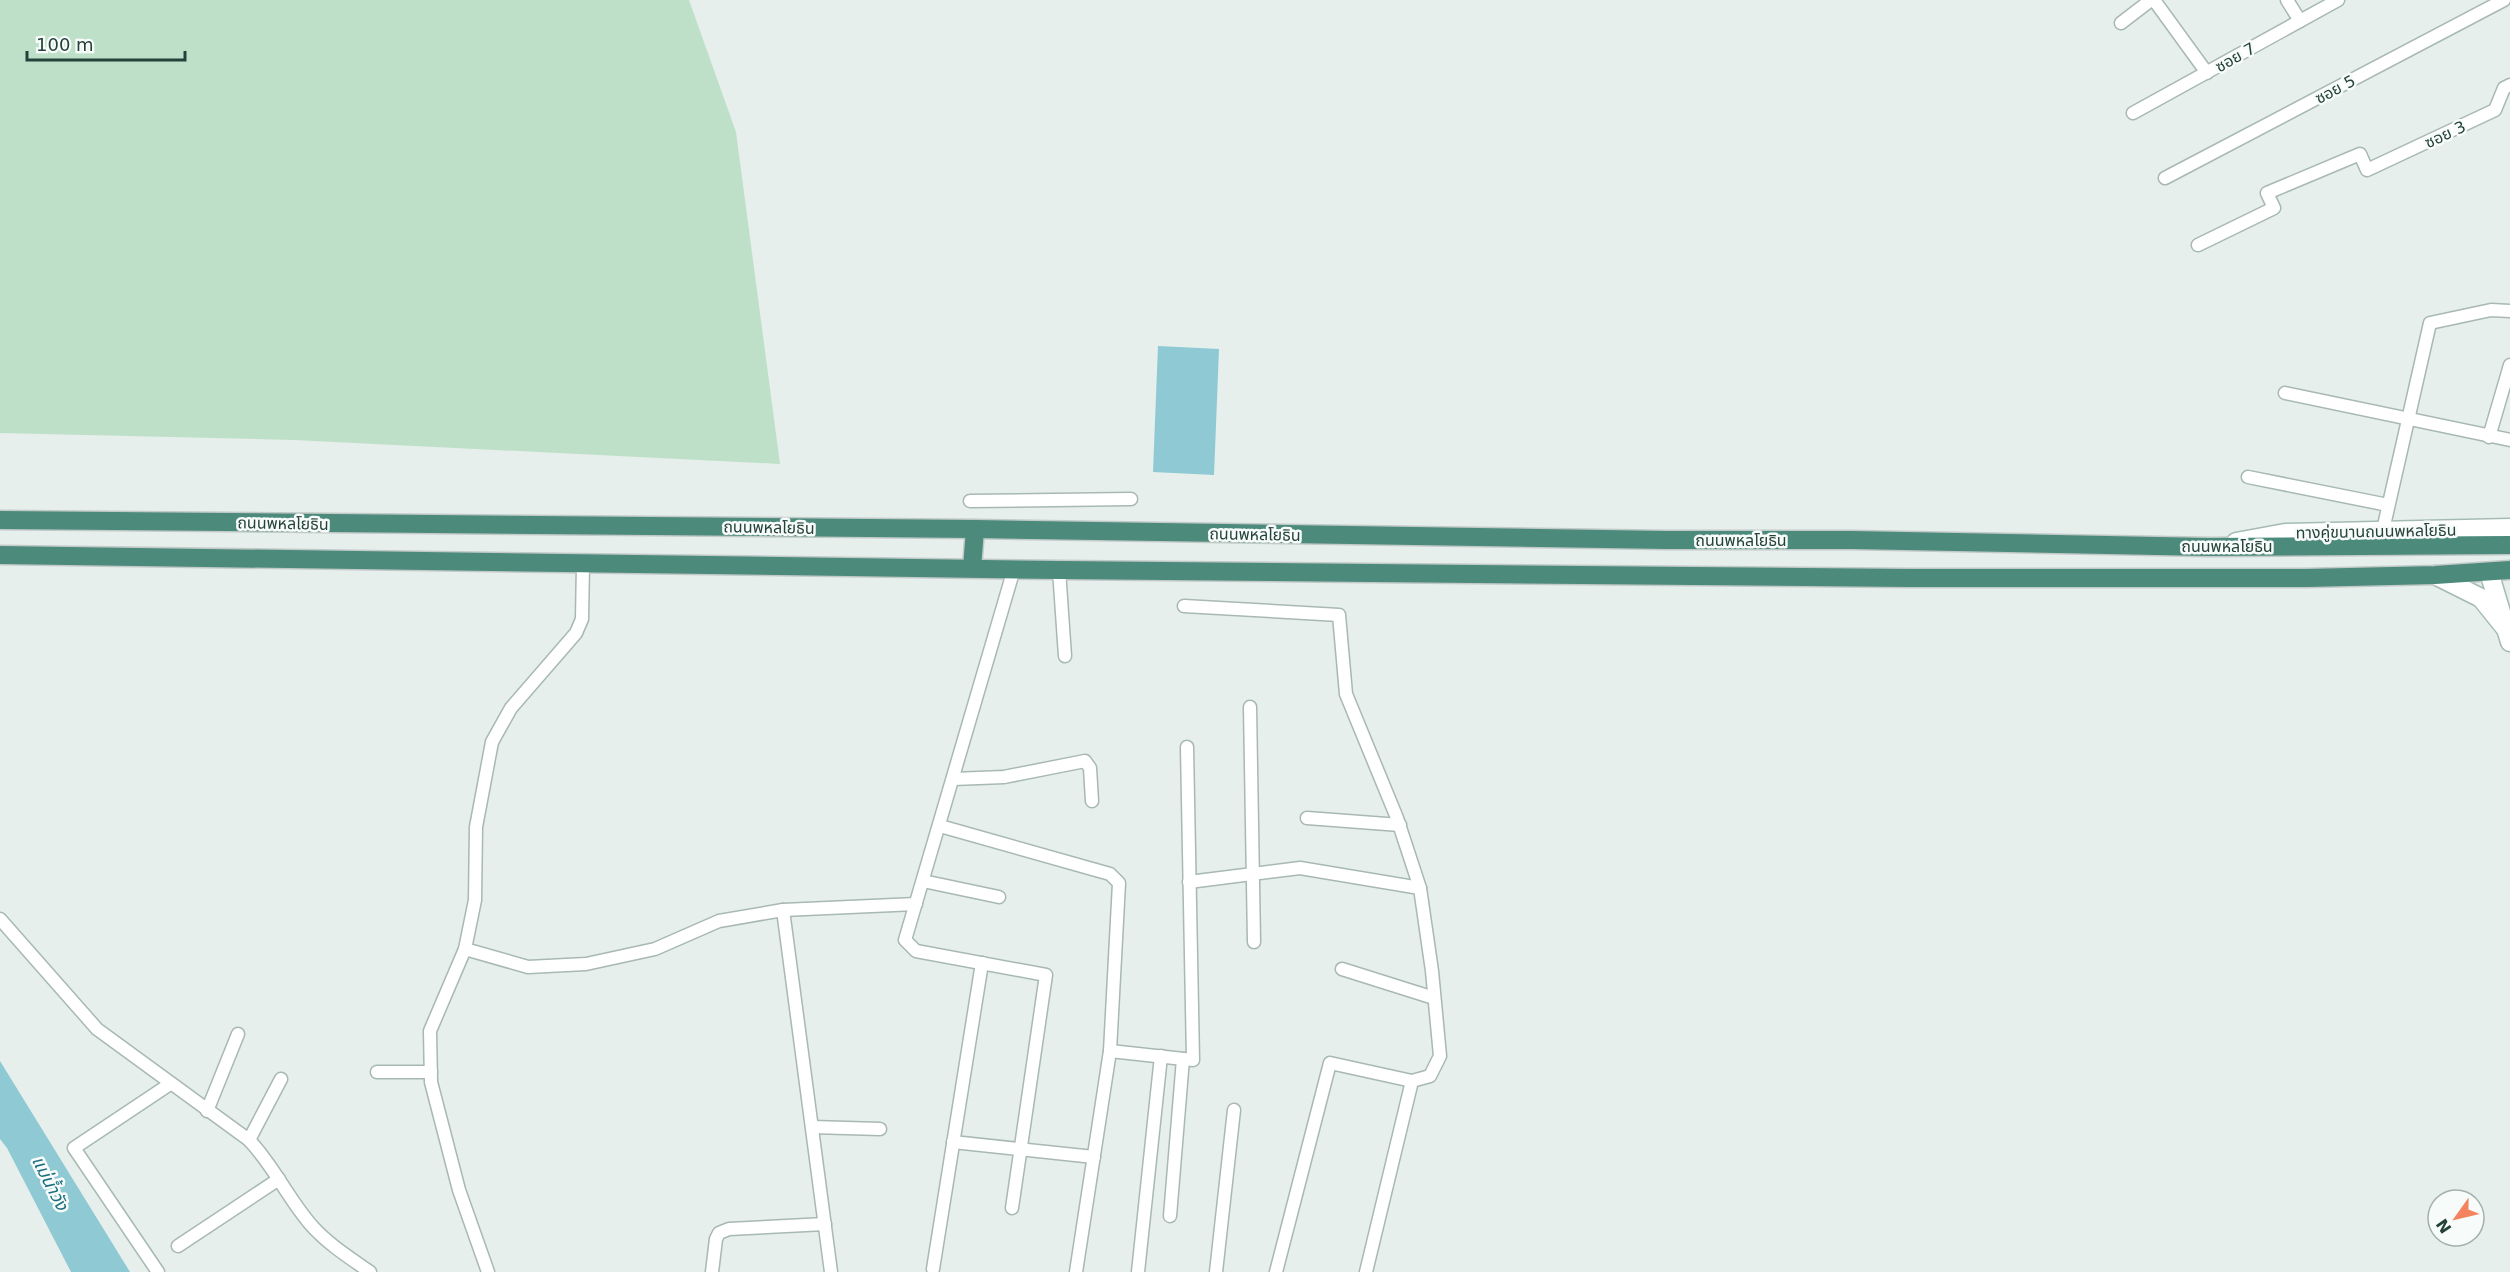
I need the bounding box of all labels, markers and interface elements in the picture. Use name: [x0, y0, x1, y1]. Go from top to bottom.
scale bar: [27, 24, 184, 62]
text: 100 m: [36, 34, 94, 55]
street label: ซอย 7: [2212, 39, 2259, 76]
street label: ซอย 5: [2312, 71, 2359, 108]
street label: ซอย 3: [2422, 117, 2469, 152]
street label: ถนนพหลโยธิน: [237, 513, 329, 534]
street label: ถนนพหลโยธิน: [723, 517, 815, 538]
street label: ทางคู่ขนานถนนพหลโยธิน: [2295, 521, 2457, 542]
street label: ถนนพหลโยธิน: [1209, 524, 1301, 545]
street label: ถนนพหลโยธิน: [1695, 531, 1787, 550]
street label: ถนนพหลโยธิน: [2181, 537, 2273, 556]
water label: แม่น้ำวัง: [28, 1151, 75, 1215]
north arrow: [2426, 1188, 2486, 1248]
text: N: [2432, 1215, 2456, 1237]

